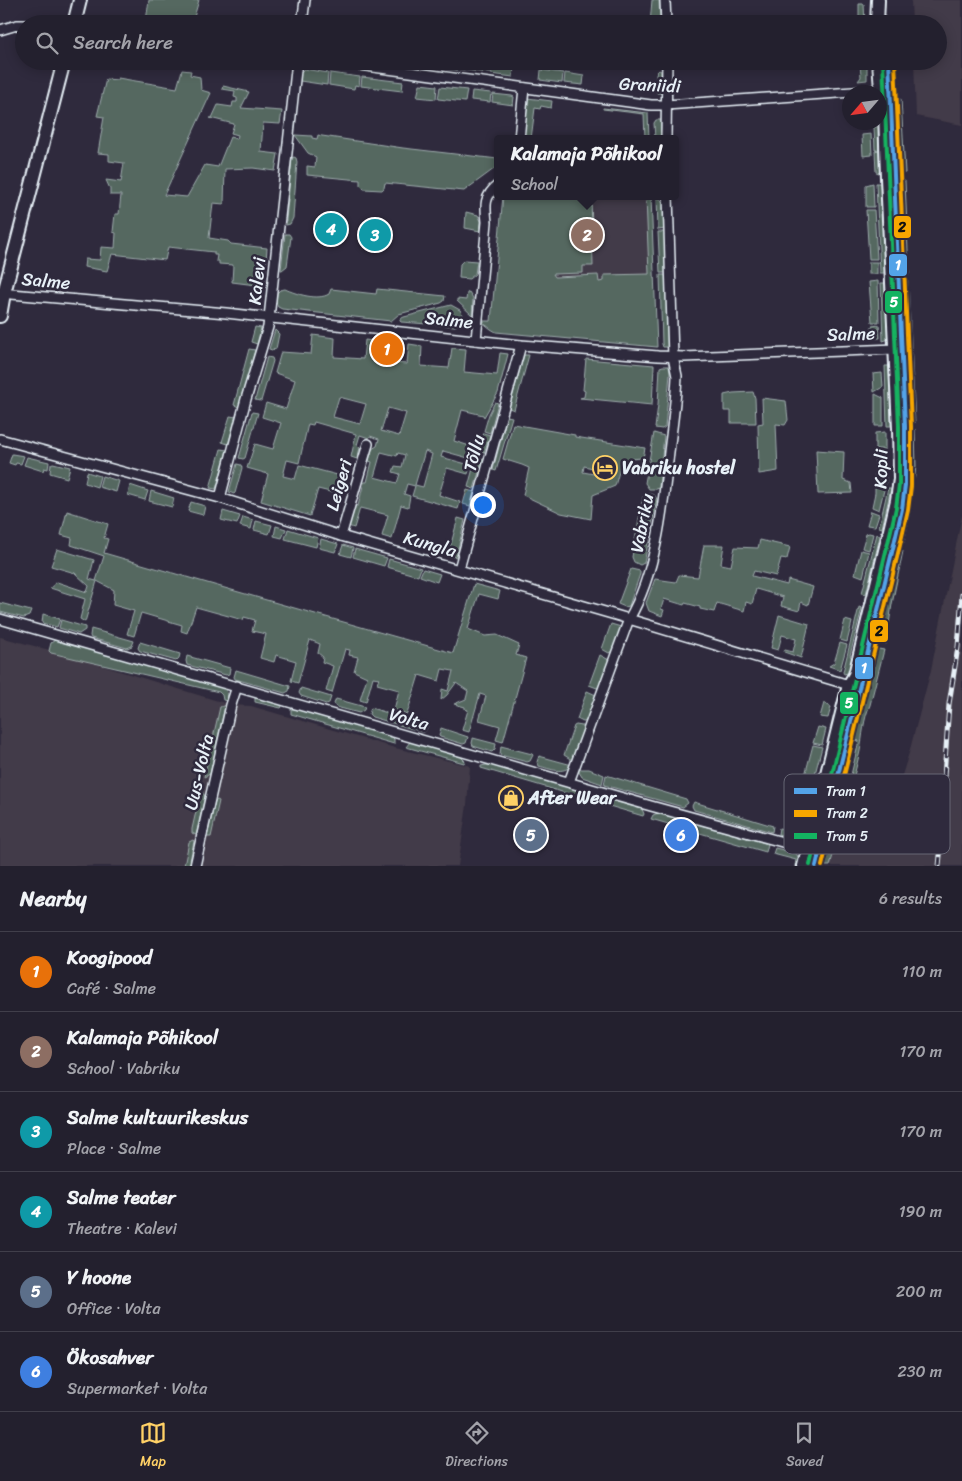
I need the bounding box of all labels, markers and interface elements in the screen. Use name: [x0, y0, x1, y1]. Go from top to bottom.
search box: [15, 15, 947, 70]
text: Search here: [73, 26, 173, 59]
icon: search: [33, 29, 61, 57]
street label: Graniidi: [618, 67, 683, 103]
north arrow: [842, 85, 887, 130]
popup: [494, 135, 679, 200]
text: Kalamaja Põhikool: [511, 137, 662, 170]
text: School: [511, 170, 558, 199]
pin: 4: [315, 210, 347, 248]
line badge: 2: [893, 215, 912, 239]
text: 2: [897, 215, 907, 240]
pin: 3: [359, 216, 391, 254]
pin: 2: [571, 216, 603, 254]
line badge: 1: [888, 253, 908, 277]
text: 1: [895, 253, 901, 278]
street label: Kalevi: [239, 255, 276, 306]
street label: Salme: [20, 263, 72, 299]
line badge: 5: [884, 290, 903, 314]
text: 5: [890, 290, 899, 315]
street label: Salme: [423, 302, 475, 338]
street label: Salme: [826, 317, 876, 351]
pin: 1: [371, 330, 403, 368]
street label: Tõllu: [454, 430, 494, 475]
street label: Kopli: [864, 448, 898, 489]
place label: Vabriku hostel: [622, 452, 736, 484]
street label: Leigeri: [316, 454, 362, 515]
hotel icon: Vabriku hostel: [592, 455, 618, 481]
street label: Vabriku: [621, 490, 663, 555]
your location: [470, 492, 496, 518]
street label: Kungla: [400, 521, 461, 567]
line badge: 2: [869, 619, 889, 643]
text: 2: [874, 619, 884, 644]
line badge: 1: [854, 656, 874, 680]
text: 1: [861, 656, 867, 681]
line badge: 5: [839, 691, 859, 715]
text: 5: [845, 691, 854, 716]
street label: Volta: [385, 698, 434, 740]
street label: Uus-Volta: [175, 731, 223, 813]
legend: [784, 774, 950, 854]
text: Tram 1: [826, 779, 866, 804]
place label: After Wear: [527, 782, 617, 814]
shop icon: After Wear: [498, 785, 524, 811]
text: Tram 2: [826, 801, 868, 826]
pin: 5: [515, 816, 547, 854]
pin: 6: [665, 816, 697, 854]
text: Tram 5: [826, 824, 869, 849]
text: Nearby: [20, 880, 86, 918]
text: 6 results: [879, 884, 942, 913]
text: Koogipood: [67, 941, 152, 974]
text: 1: [33, 957, 39, 986]
text: 110 m: [902, 957, 942, 986]
text: Café · Salme: [67, 974, 156, 1003]
text: Kalamaja Põhikool: [67, 1021, 218, 1054]
text: 2: [31, 1037, 41, 1066]
text: 170 m: [899, 1037, 942, 1066]
text: School · Vabriku: [67, 1054, 180, 1083]
text: Salme kultuurikeskus: [67, 1101, 248, 1134]
text: 3: [32, 1117, 40, 1146]
text: 170 m: [899, 1117, 942, 1146]
text: Place · Salme: [67, 1134, 161, 1163]
text: Salme teater: [67, 1181, 175, 1214]
text: 4: [31, 1197, 41, 1226]
text: 190 m: [899, 1197, 942, 1226]
text: Theatre · Kalevi: [67, 1214, 177, 1243]
text: Y hoone: [67, 1261, 131, 1294]
text: 5: [31, 1277, 41, 1306]
text: 200 m: [896, 1277, 942, 1306]
text: Office · Volta: [67, 1294, 161, 1323]
text: Ökosahver: [67, 1341, 153, 1374]
text: 6: [31, 1357, 41, 1386]
text: 230 m: [897, 1357, 942, 1386]
text: Supermarket · Volta: [67, 1374, 207, 1403]
tab: Map: [139, 1419, 167, 1474]
tab: Directions: [445, 1419, 508, 1474]
tab: Saved: [786, 1419, 823, 1474]

